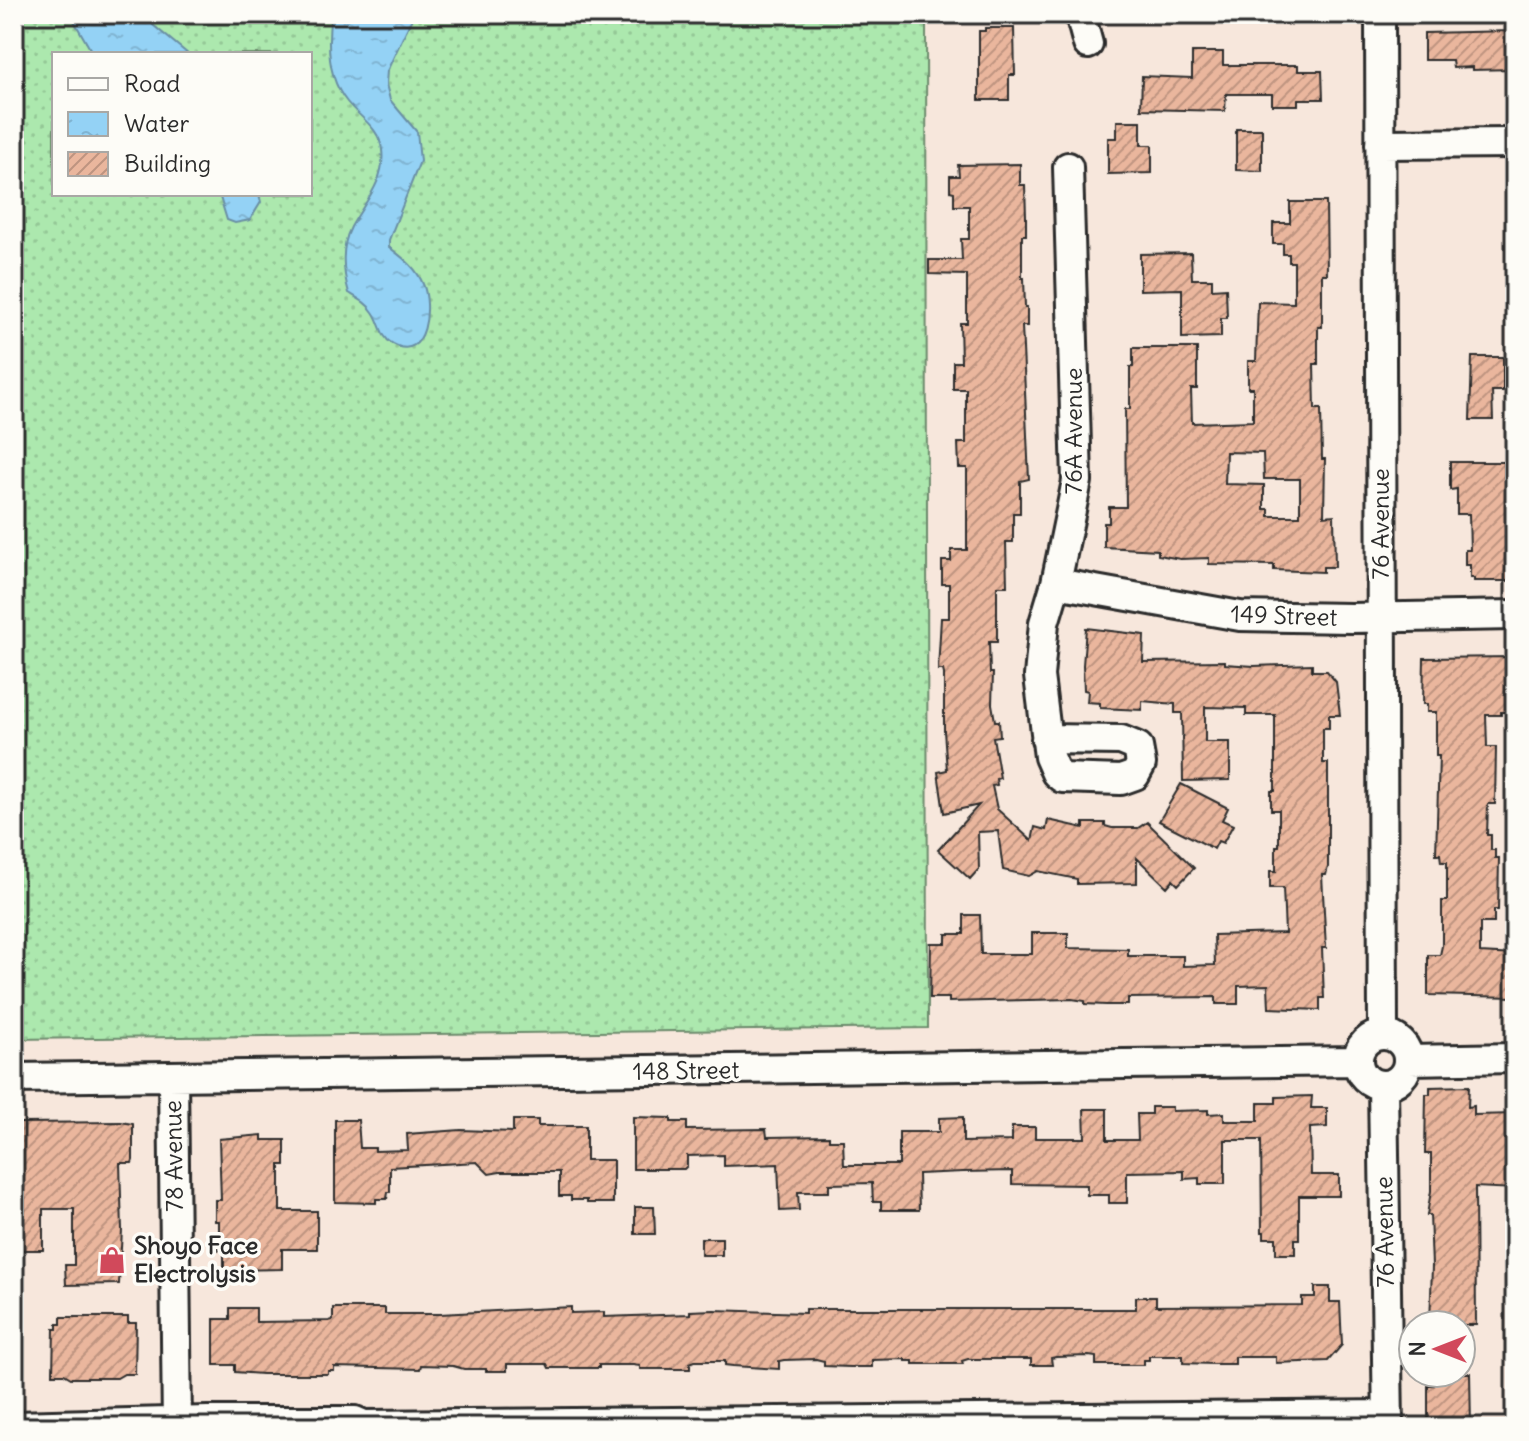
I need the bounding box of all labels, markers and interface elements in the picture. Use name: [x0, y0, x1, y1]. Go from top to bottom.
legend: [52, 52, 312, 196]
text: Road: [124, 68, 180, 98]
text: Water: [124, 108, 189, 138]
text: Building: [124, 148, 211, 178]
street label: 76A Avenue: [1058, 368, 1088, 494]
street label: 76 Avenue: [1365, 468, 1395, 580]
street label: 149 Street: [1230, 598, 1338, 632]
street label: 148 Street: [632, 1054, 740, 1086]
street label: 78 Avenue: [157, 1100, 189, 1212]
street label: 76 Avenue: [1368, 1176, 1400, 1288]
place label: Shoyo Face Electrolysis: [134, 1230, 258, 1288]
shop icon: Shoyo Face Electrolysis: [97, 1245, 127, 1275]
north arrow: [1397, 1309, 1477, 1389]
text: N: [1403, 1341, 1431, 1357]

